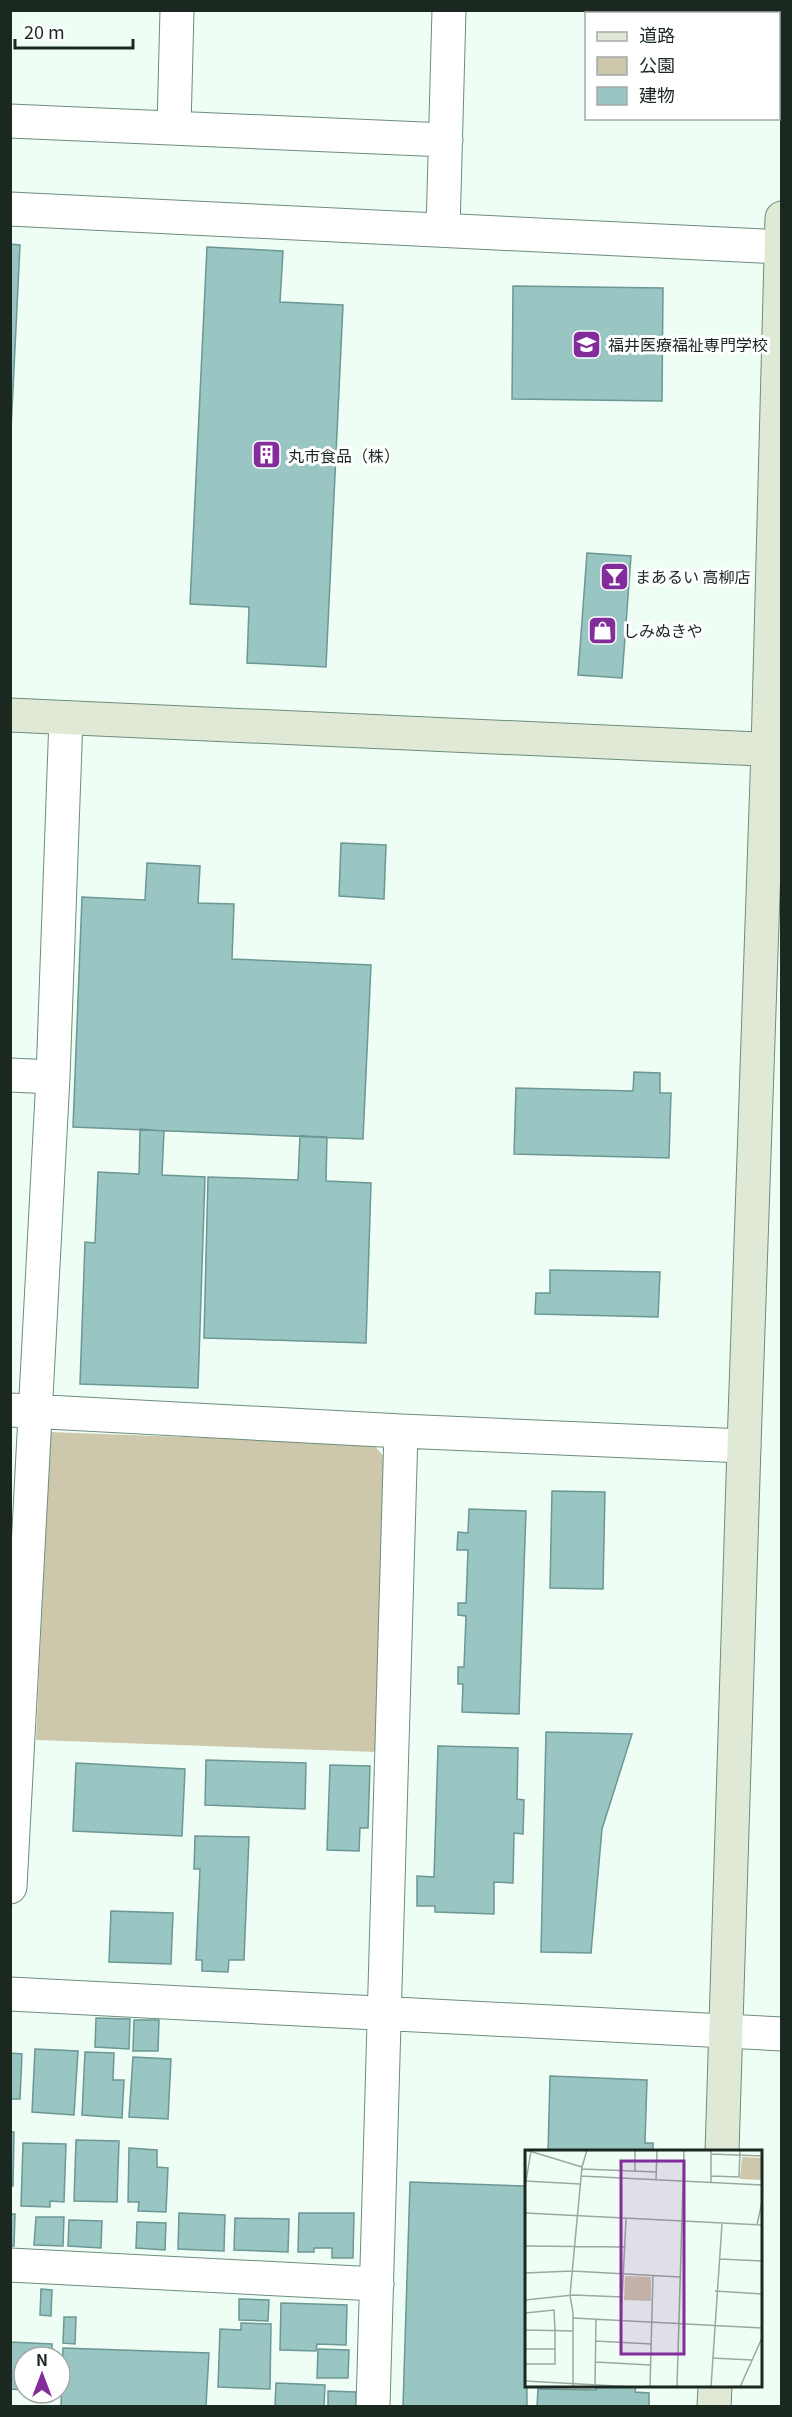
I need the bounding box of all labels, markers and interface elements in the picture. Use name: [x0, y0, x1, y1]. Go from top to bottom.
scale bar: [15, 12, 134, 50]
legend: [585, 12, 780, 120]
text: 20 m: [24, 18, 65, 44]
text: 道路: [639, 21, 675, 47]
text: 公園: [639, 51, 675, 77]
text: 建物: [639, 81, 675, 107]
school or university icon: 福井医療福祉専門学校: [571, 328, 603, 360]
place label: 福井医療福祉専門学校: [608, 332, 768, 356]
building icon: 丸市食品（株）: [251, 439, 283, 471]
place label: 丸市食品（株）: [288, 443, 400, 467]
bar icon: まあるい 高柳店: [598, 560, 630, 592]
place label: まあるい 高柳店: [635, 564, 751, 588]
shop icon: しみぬきや: [586, 614, 618, 646]
place label: しみぬきや: [623, 618, 703, 642]
inset map: [525, 2150, 762, 2387]
north arrow: [12, 2345, 72, 2405]
text: N: [36, 2347, 48, 2371]

